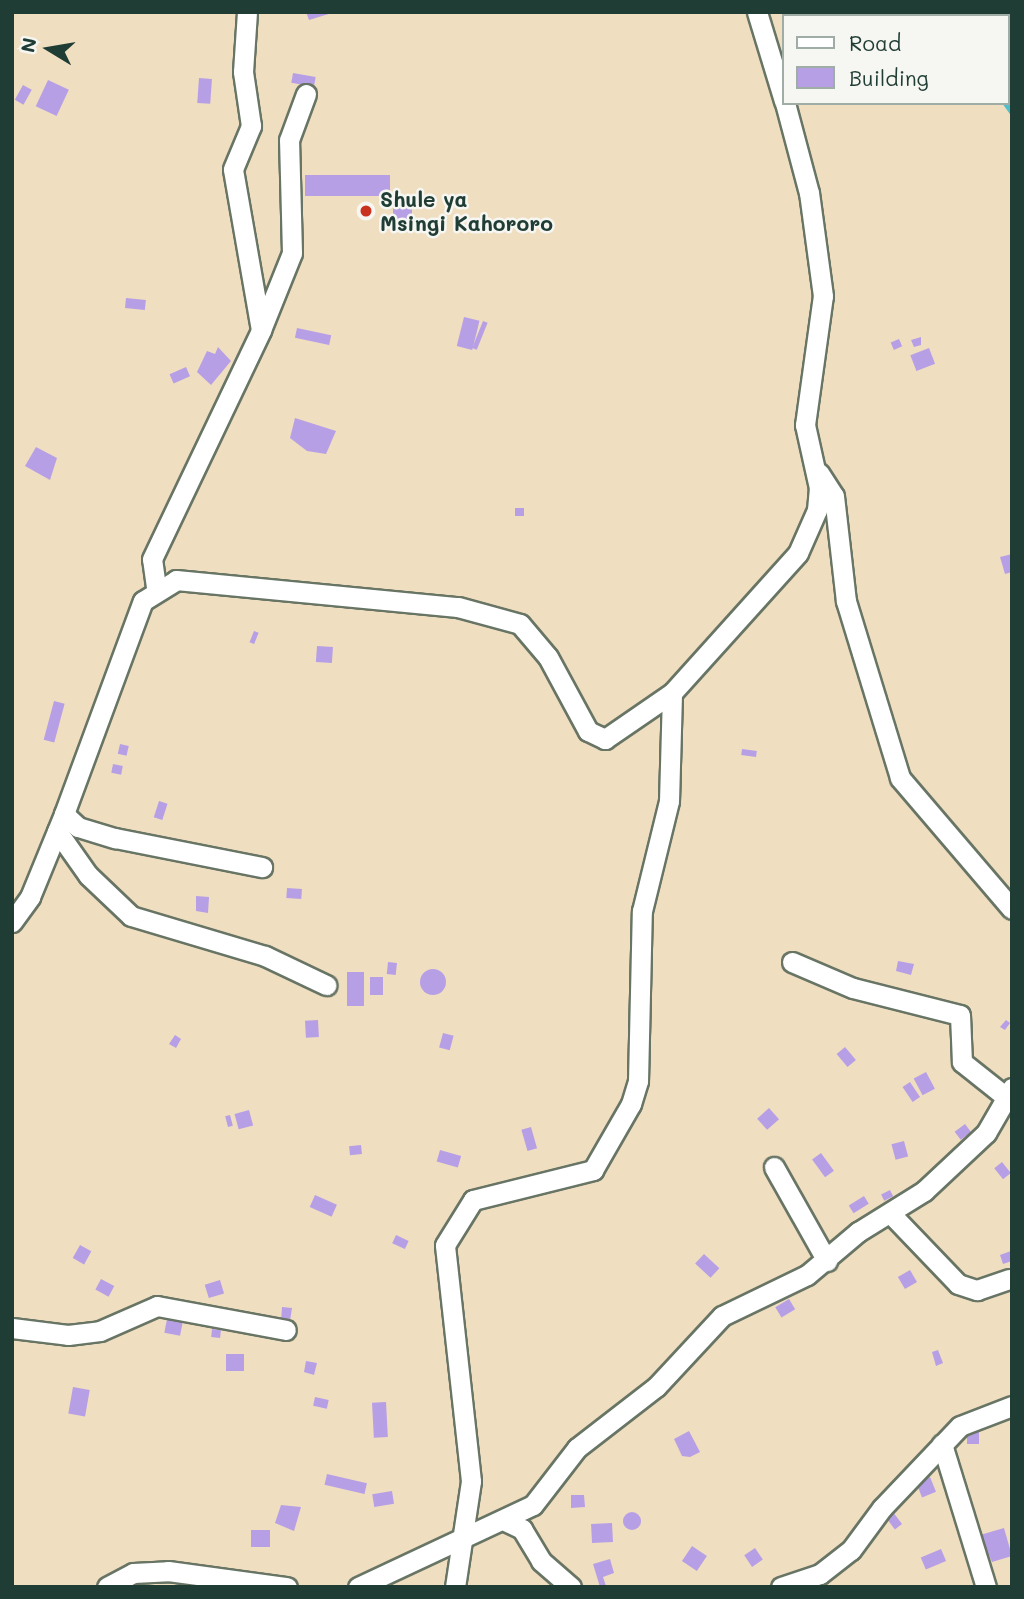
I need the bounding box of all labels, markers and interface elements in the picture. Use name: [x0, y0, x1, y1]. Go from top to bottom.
north arrow: [14, 14, 84, 84]
legend: [782, 14, 1010, 105]
text: Road: [849, 29, 901, 56]
text: N: [14, 35, 42, 54]
text: Building: [849, 64, 929, 91]
place label: Shule ya Msingi Kahororo: [380, 186, 553, 236]
marker: Shule ya Msingi Kahororo: [358, 203, 374, 219]

